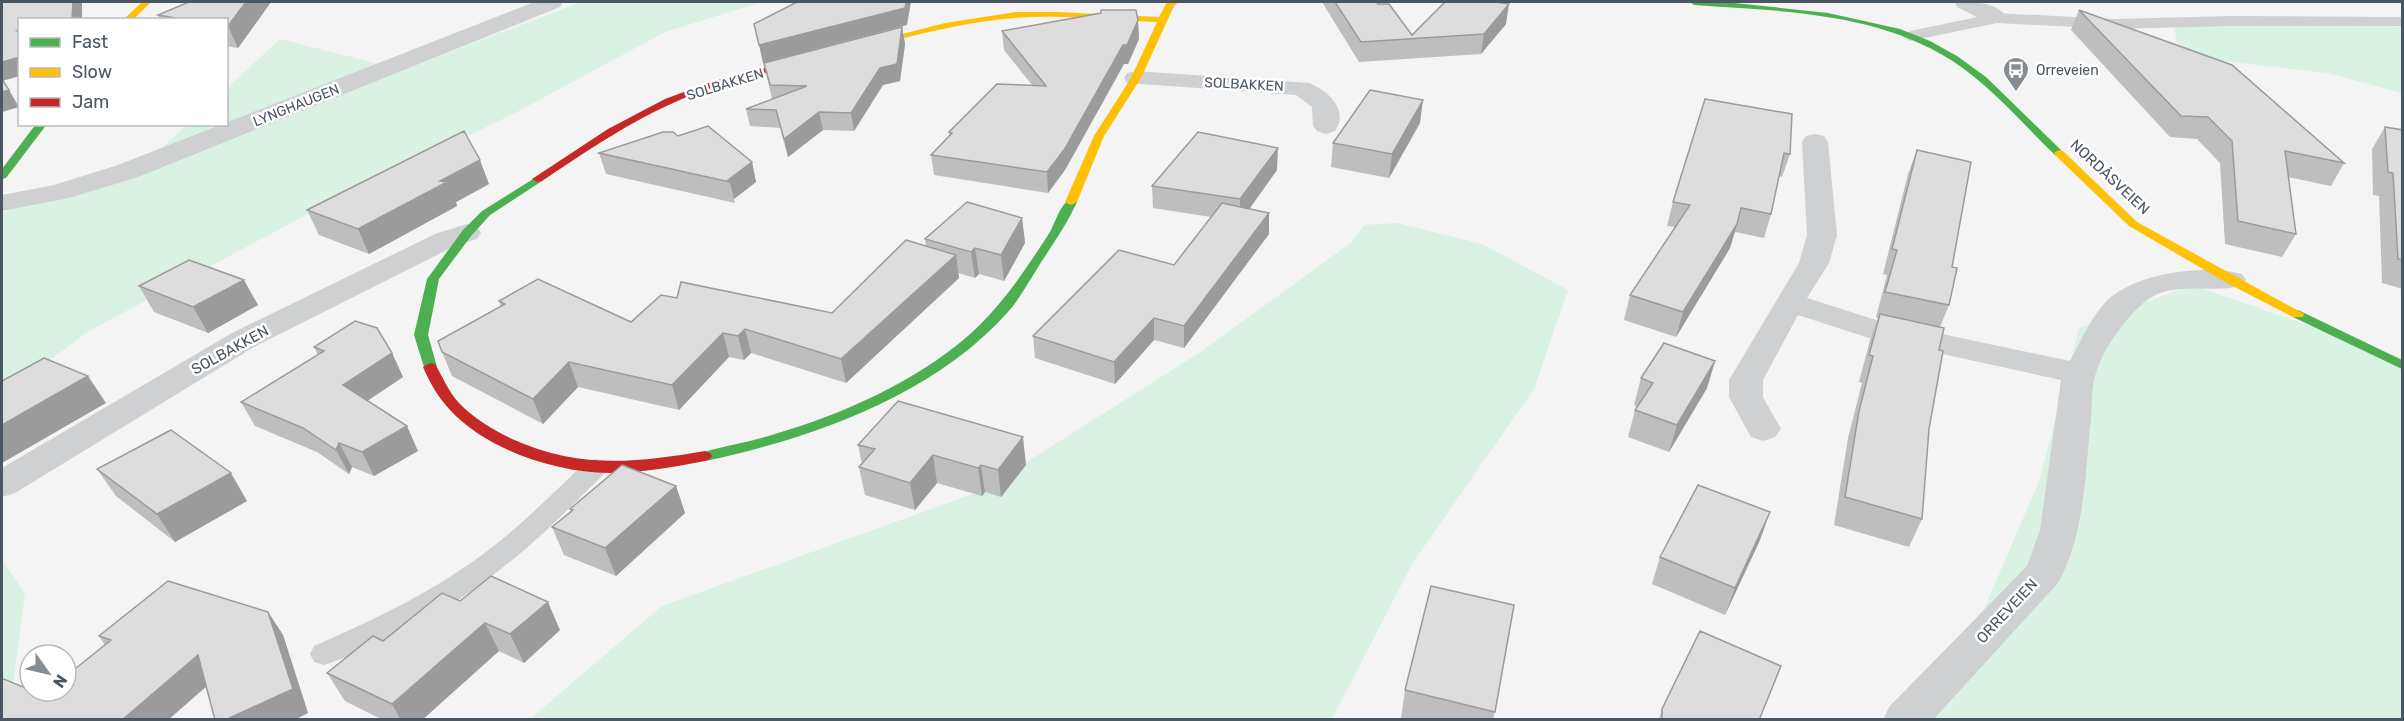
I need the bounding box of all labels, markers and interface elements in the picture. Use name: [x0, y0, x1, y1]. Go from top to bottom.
legend: [18, 18, 228, 126]
text: Fast: [72, 31, 108, 53]
bus stop icon: Orreveien: [2001, 55, 2031, 93]
text: Slow: [72, 61, 112, 83]
place label: Orreveien: [2036, 62, 2099, 79]
street label: SOLBAKKEN: [685, 65, 766, 104]
street label: SOLBAKKEN: [1204, 74, 1284, 95]
street label: LYNGHAUGEN: [251, 80, 342, 130]
text: Jam: [72, 91, 109, 113]
street label: NORDÅSVEIEN: [2067, 136, 2153, 218]
street label: SOLBAKKEN: [188, 321, 272, 379]
street label: ORREVEIEN: [1973, 575, 2041, 647]
north arrow: [18, 643, 78, 703]
text: N: [49, 671, 71, 691]

